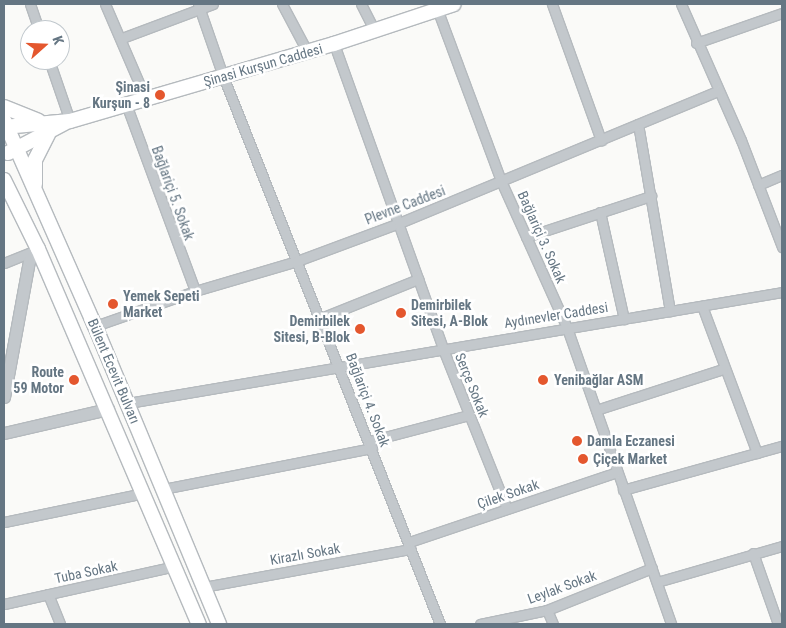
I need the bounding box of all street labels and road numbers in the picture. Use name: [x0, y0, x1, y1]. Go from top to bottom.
street label: Şinasi Kurşun Caddesi: [202, 40, 324, 90]
street label: Bağlariçi 5. Sokak: [148, 144, 198, 242]
street label: Plevne Caddesi: [362, 182, 448, 228]
street label: Bağlariçi 3. Sokak: [514, 188, 570, 286]
street label: Aydınevler Caddesi: [503, 298, 609, 332]
street label: Bülent Ecevit Bulvarı: [84, 316, 144, 426]
street label: Serçe Sokak: [452, 350, 492, 420]
street label: Bağlariçi 4. Sokak: [342, 351, 394, 449]
street label: Çilek Sokak: [475, 476, 541, 512]
street label: Kirazlı Sokak: [269, 540, 341, 568]
street label: Tuba Sokak: [53, 557, 119, 587]
street label: Leylak Sokak: [525, 567, 599, 607]

